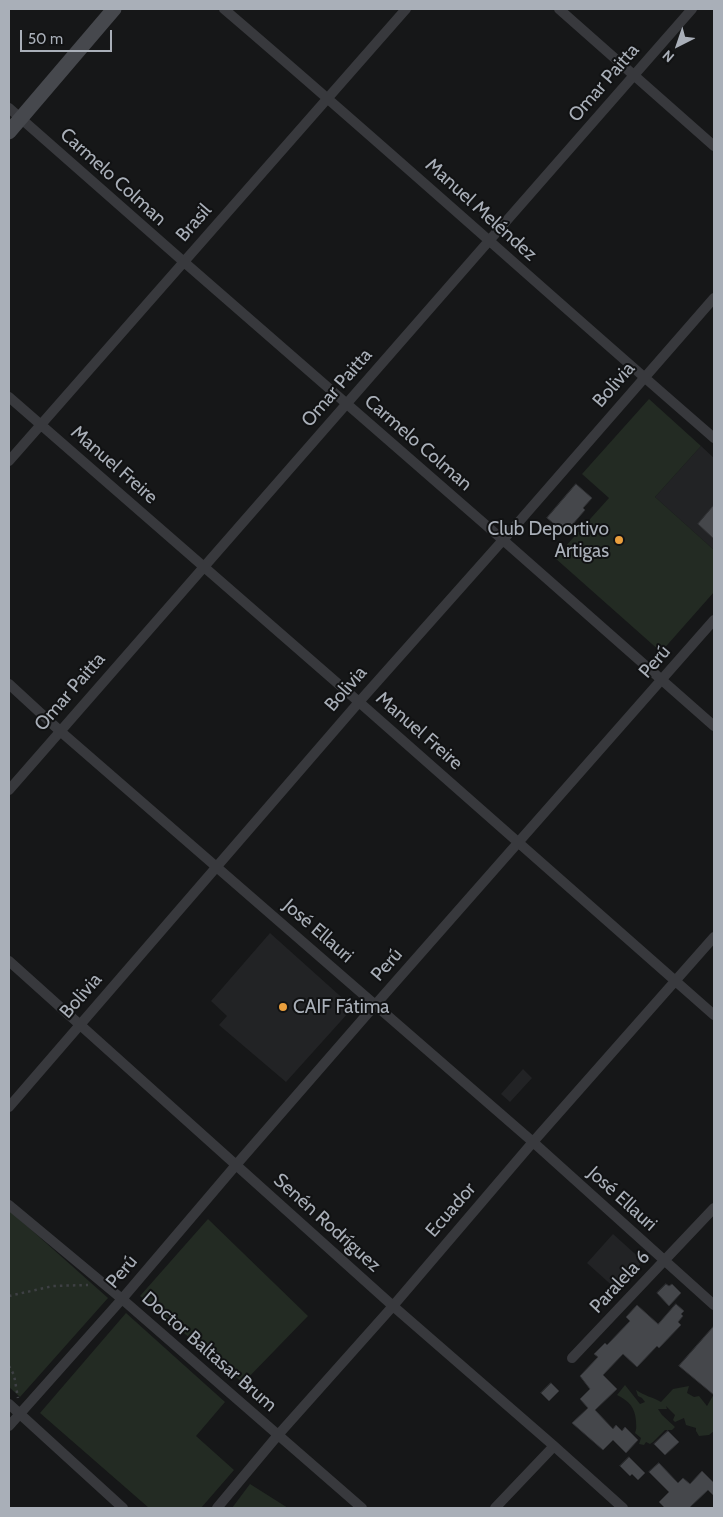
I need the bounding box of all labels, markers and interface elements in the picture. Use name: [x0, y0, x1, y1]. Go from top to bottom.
scale bar: [22, 20, 115, 52]
north arrow: [653, 20, 703, 70]
text: 50 m: [28, 30, 63, 48]
street label: Omar Paitta: [564, 39, 644, 127]
text: N: [659, 46, 678, 66]
street label: Carmelo Colman: [55, 123, 171, 231]
street label: Manuel Meléndez: [420, 154, 542, 266]
street label: Brasil: [171, 199, 217, 247]
street label: Omar Paitta: [297, 344, 377, 432]
street label: Bolivia: [588, 358, 640, 412]
street label: Carmelo Colman: [360, 390, 476, 496]
street label: Manuel Freire: [66, 421, 162, 509]
place label: Club Deportivo Artigas: [488, 518, 609, 562]
marker: Club Deportivo Artigas: [613, 534, 625, 546]
street label: Perú: [634, 641, 676, 683]
street label: Omar Paitta: [30, 648, 110, 736]
street label: Bolivia: [320, 662, 372, 716]
street label: Manuel Freire: [371, 687, 467, 775]
street label: José Ellauri: [278, 894, 358, 968]
street label: Perú: [366, 944, 408, 986]
street label: Bolivia: [55, 969, 107, 1023]
place label: CAIF Fátima: [293, 996, 389, 1018]
marker: CAIF Fátima: [277, 1001, 289, 1013]
street label: José Ellauri: [583, 1162, 661, 1236]
street label: Senén Rodríguez: [269, 1169, 385, 1277]
street label: Ecuador: [421, 1178, 481, 1242]
street label: Paralela 6: [585, 1246, 655, 1318]
street label: Perú: [102, 1251, 142, 1293]
street label: Doctor Baltasar Brum: [137, 1287, 281, 1417]

